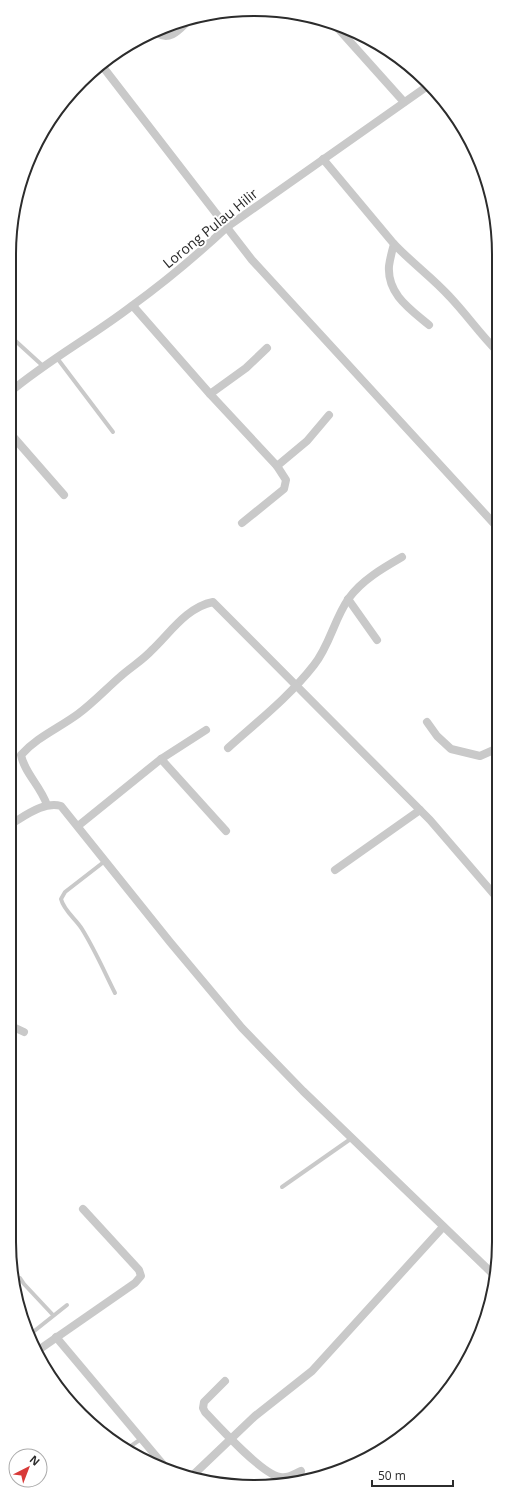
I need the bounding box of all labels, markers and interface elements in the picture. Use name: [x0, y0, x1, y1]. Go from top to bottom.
street label: Lorong Pulau Hilir: [159, 184, 262, 272]
north arrow: [8, 1448, 48, 1488]
text: N: [27, 1452, 43, 1469]
scale bar: [372, 1462, 453, 1488]
text: 50 m: [378, 1467, 406, 1484]

